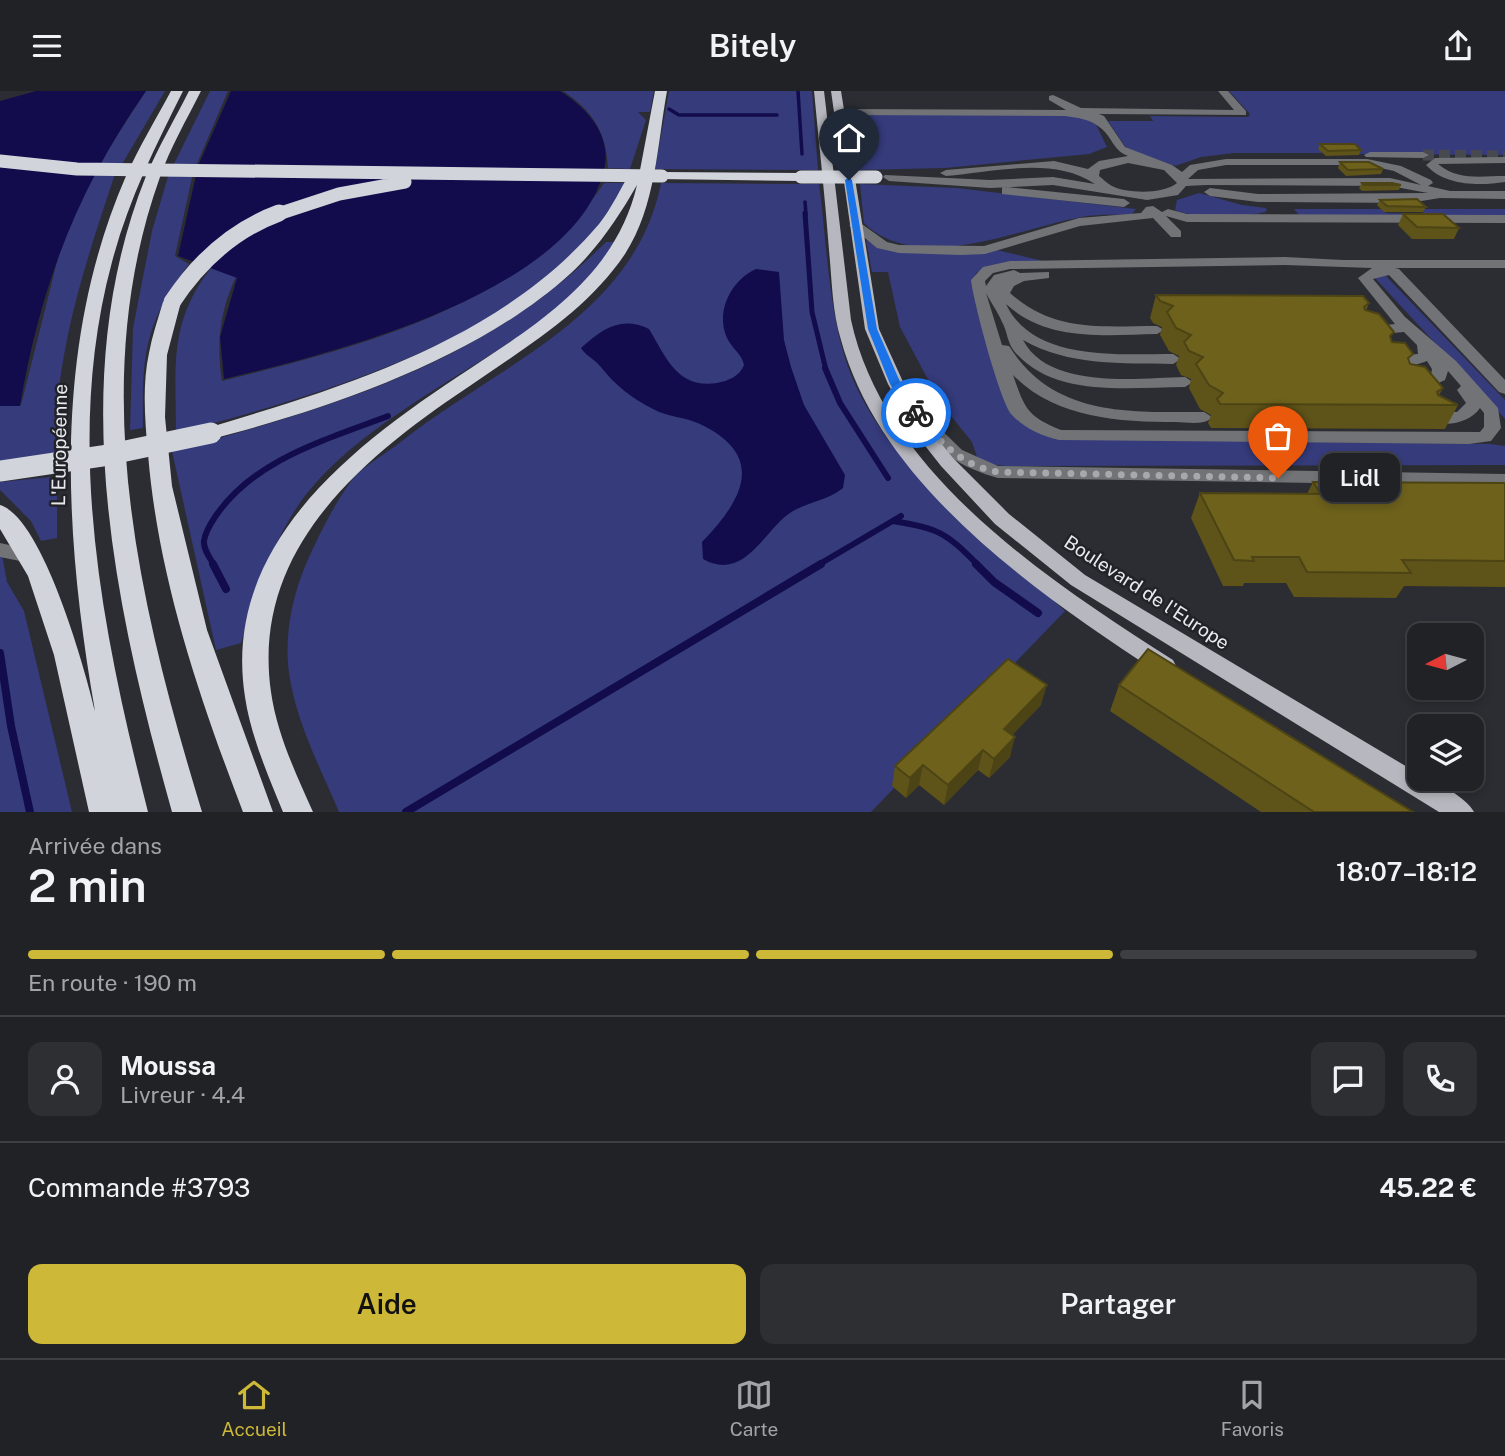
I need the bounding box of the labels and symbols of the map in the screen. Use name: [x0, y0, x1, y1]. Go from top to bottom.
pin: [819, 108, 879, 180]
courier: [881, 378, 951, 448]
street label: L'Européenne: [47, 384, 71, 506]
pin: [1248, 406, 1308, 478]
callout: Lidl: [1320, 453, 1400, 503]
street label: Boulevard de l'Europe: [1060, 530, 1234, 654]
north arrow: [1407, 623, 1484, 700]

